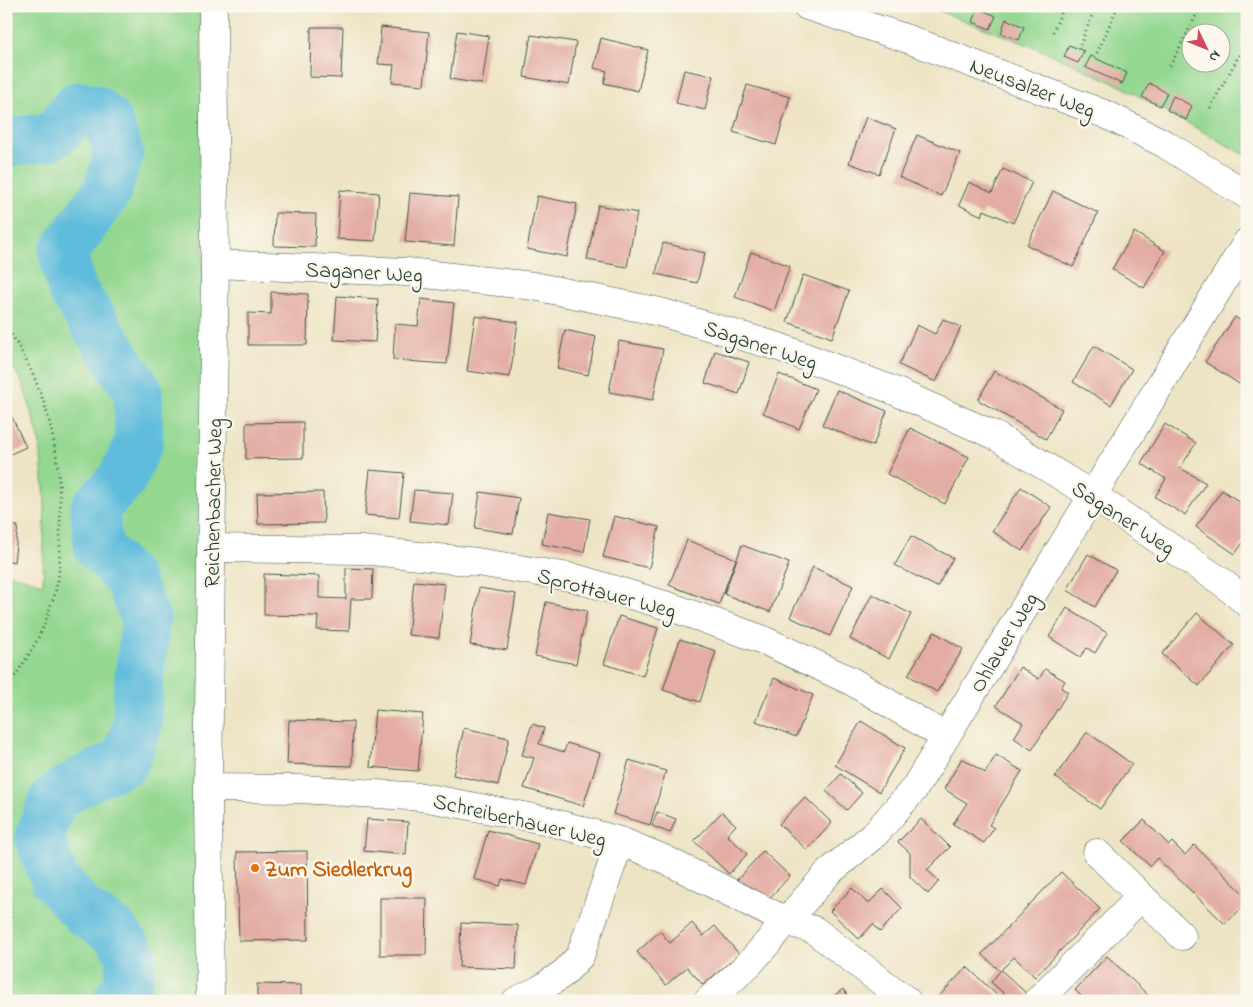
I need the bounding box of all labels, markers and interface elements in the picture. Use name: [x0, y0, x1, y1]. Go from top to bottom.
north arrow: [1180, 22, 1230, 72]
text: N: [1204, 45, 1225, 66]
street label: Neusalzer Weg: [964, 51, 1099, 129]
street label: Saganer Weg: [304, 255, 423, 294]
street label: Saganer Weg: [699, 313, 821, 381]
street label: Reichenbacher Weg: [198, 418, 233, 588]
street label: Saganer Weg: [1064, 474, 1180, 566]
street label: Sprottauer Weg: [533, 561, 679, 630]
street label: Ohlauer Weg: [963, 587, 1049, 700]
street label: Schreiberhauer Weg: [429, 786, 609, 858]
place label: Zum Siedlerkrug: [265, 855, 412, 888]
marker: Zum Siedlerkrug: [249, 862, 261, 874]

